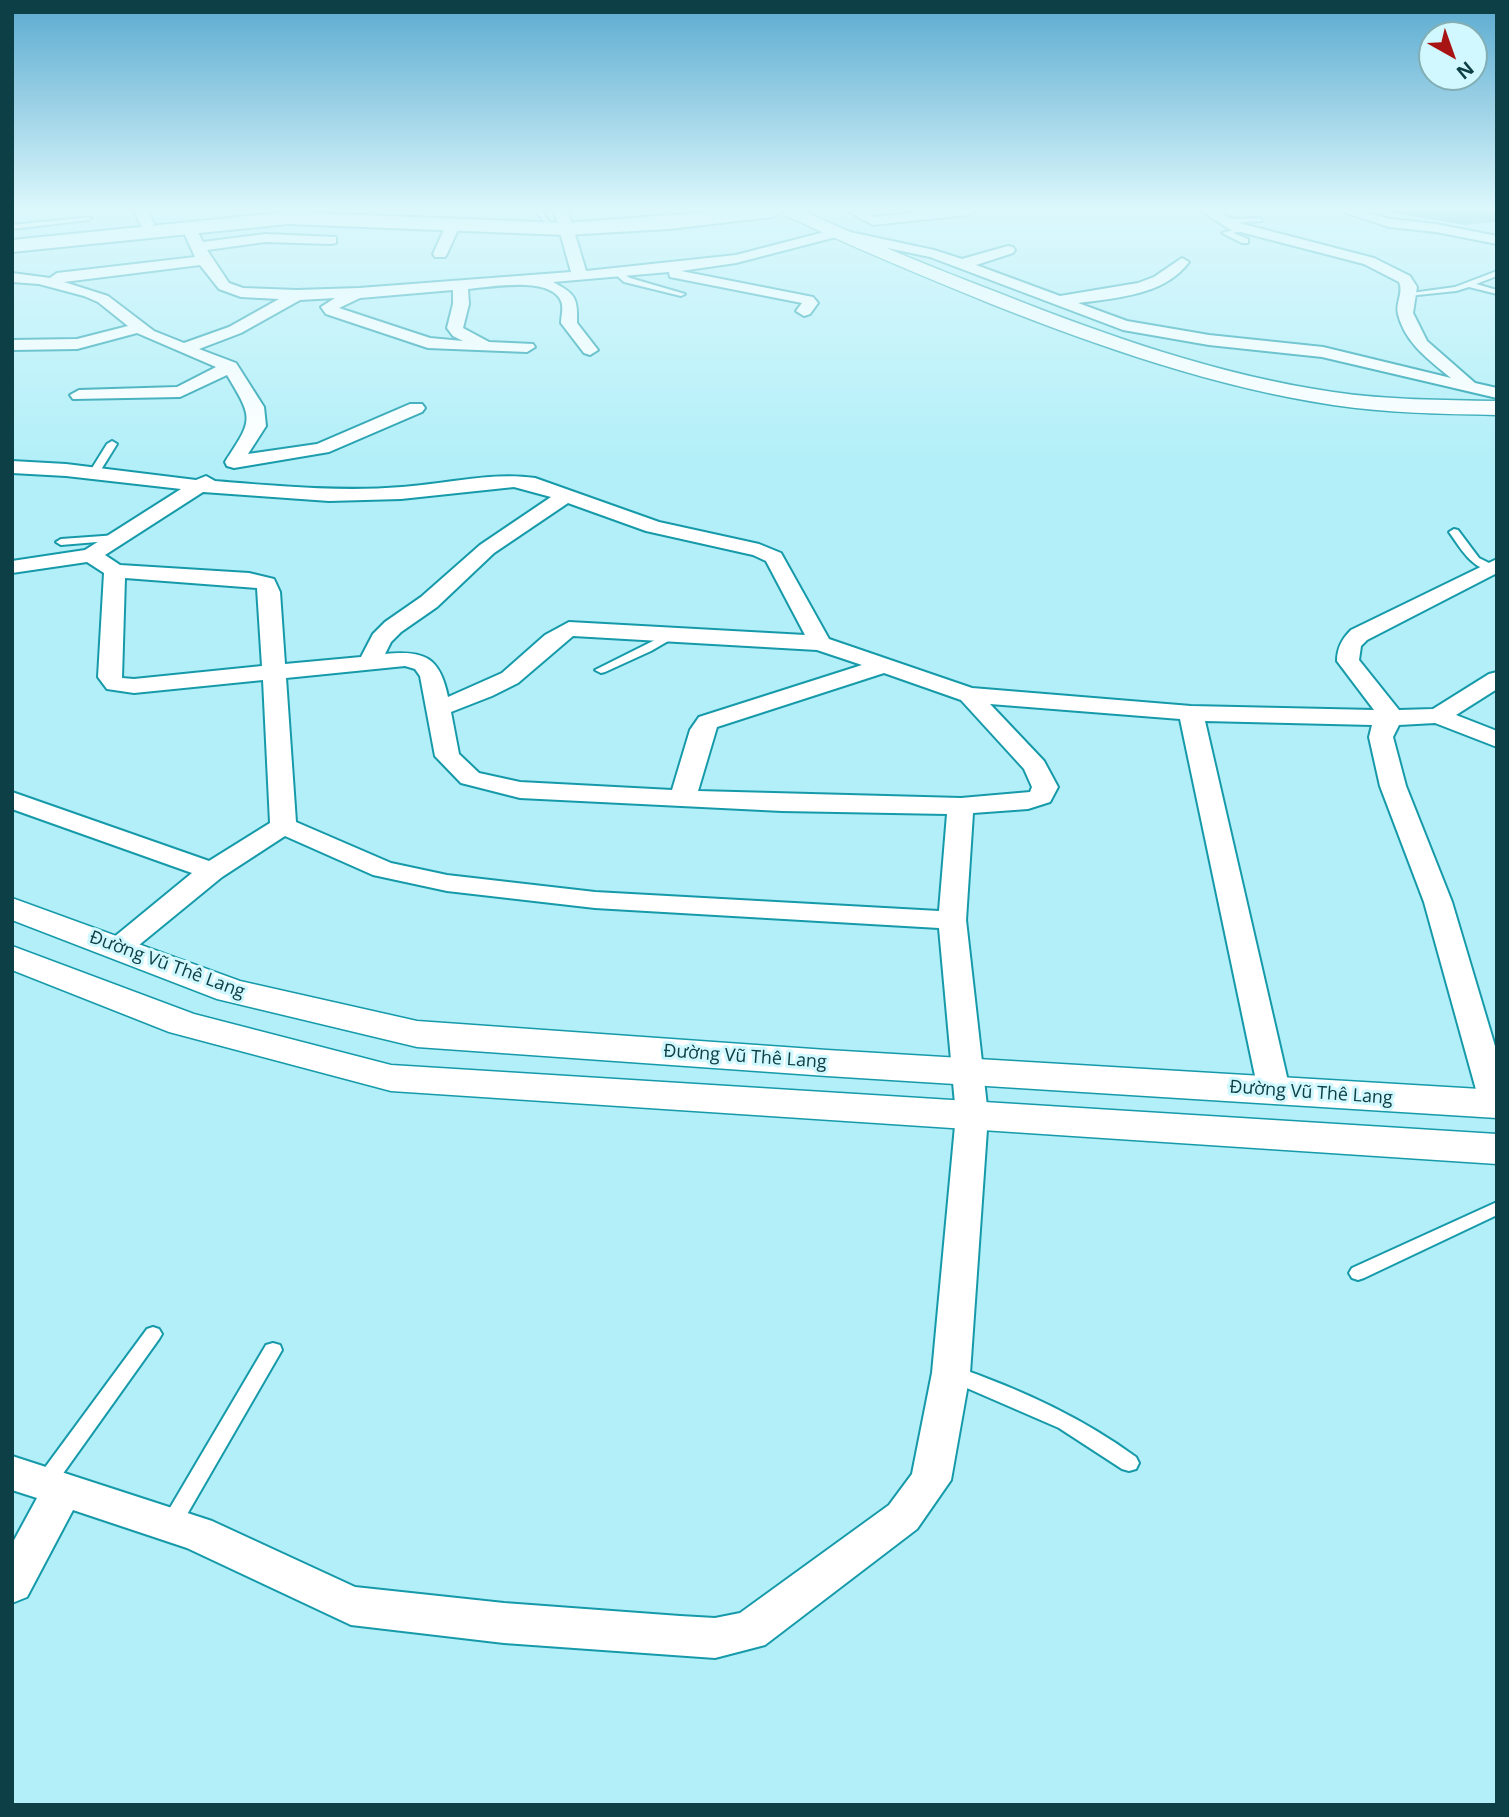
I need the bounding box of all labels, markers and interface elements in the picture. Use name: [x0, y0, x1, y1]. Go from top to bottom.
north arrow: [1418, 21, 1488, 91]
text: N: [1451, 56, 1479, 85]
street label: Đường Vũ Thê Lang: [86, 927, 248, 1003]
street label: Đường Vũ Thê Lang: [663, 1041, 827, 1073]
street label: Đường Vũ Thê Lang: [1229, 1077, 1393, 1109]

